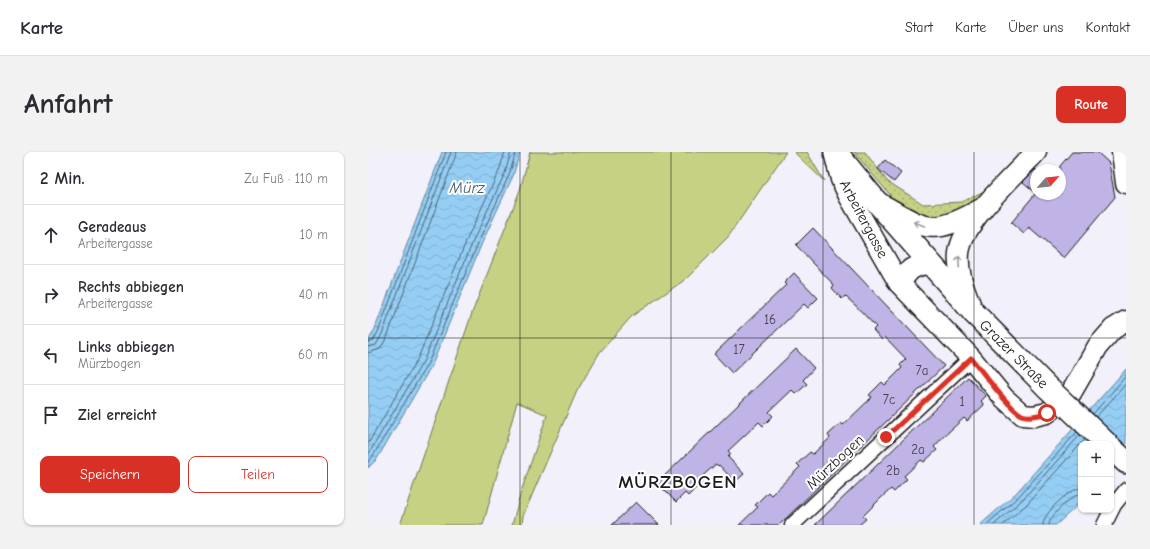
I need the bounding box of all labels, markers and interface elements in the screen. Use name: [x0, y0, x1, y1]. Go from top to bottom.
text: Karte: [20, 17, 63, 39]
text: Start: [905, 19, 933, 36]
text: Karte: [955, 19, 986, 36]
text: Über uns: [1008, 19, 1063, 36]
text: Kontakt: [1085, 19, 1130, 36]
button: Route: [1056, 86, 1126, 123]
text: Anfahrt: [24, 88, 113, 120]
north arrow: [1030, 164, 1066, 200]
text: 2 Min.: [40, 169, 85, 188]
text: Zu Fuß · 110 m: [244, 171, 328, 186]
street label: Arbeitergasse: [836, 177, 892, 262]
water label: Mürz: [449, 179, 486, 197]
text: Geradeaus: [78, 218, 146, 236]
one-way arrow: [913, 220, 926, 227]
icon: ahead: [40, 224, 62, 246]
text: 10 m: [300, 227, 328, 242]
text: Arbeitergasse: [78, 236, 153, 251]
one-way arrow: [956, 256, 963, 269]
text: Rechts abbiegen: [78, 278, 184, 296]
icon: right: [40, 284, 62, 306]
text: 40 m: [299, 287, 328, 302]
text: Arbeitergasse: [78, 296, 153, 311]
house number: 16: [764, 312, 776, 327]
street label: Grazer Straße: [976, 316, 1053, 393]
text: Links abbiegen: [78, 338, 175, 356]
house number: 17: [733, 342, 745, 357]
icon: left: [40, 344, 62, 366]
text: 60 m: [298, 347, 328, 362]
text: Mürzbogen: [78, 356, 141, 371]
house number: 7a: [916, 363, 928, 378]
house number: 7c: [883, 392, 895, 407]
house number: 1: [959, 394, 965, 409]
icon: arrive: [40, 404, 62, 426]
route start: [1038, 404, 1056, 422]
text: Ziel erreicht: [78, 406, 156, 424]
route end: [877, 428, 895, 446]
street label: Mürzbogen: [802, 431, 868, 493]
map controls: [1078, 441, 1114, 513]
button: +: [1078, 441, 1114, 477]
house number: 2a: [911, 442, 925, 457]
button: Speichern: [40, 456, 180, 493]
button: Teilen: [188, 456, 328, 493]
house number: 2b: [886, 463, 900, 478]
district label: MÜRZBOGEN: [618, 471, 738, 493]
button: −: [1078, 477, 1114, 513]

